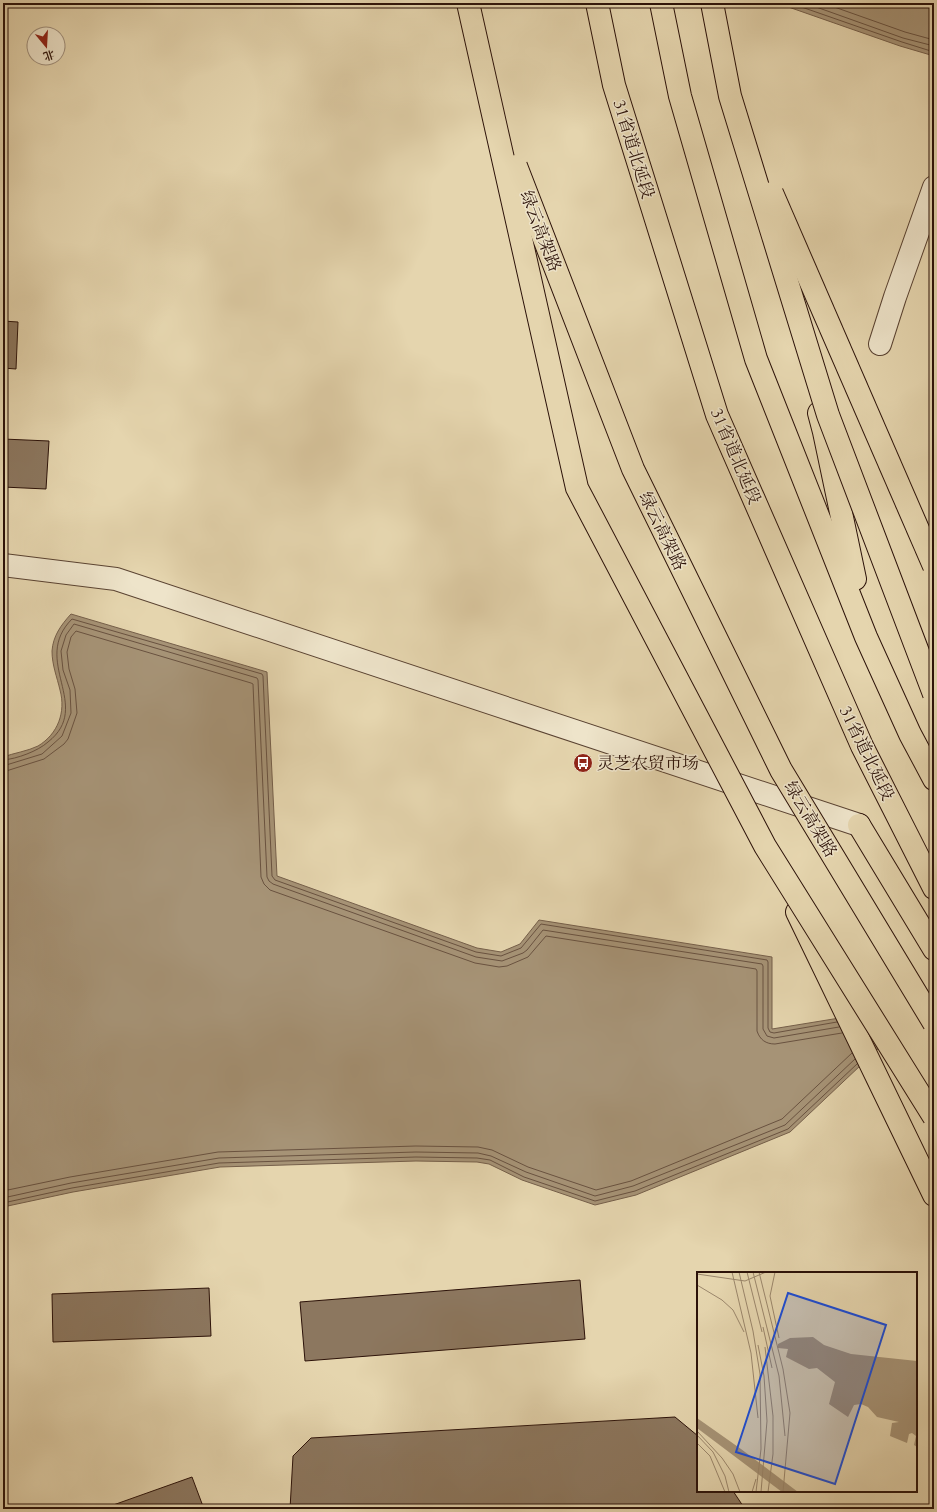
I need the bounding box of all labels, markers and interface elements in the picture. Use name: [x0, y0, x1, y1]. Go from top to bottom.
north arrow: [26, 26, 66, 66]
text: 北: [41, 46, 56, 64]
street label: 31省道北延段: [608, 97, 659, 201]
street label: 绿云高架路: [515, 187, 567, 275]
street label: 31省道北延段: [705, 405, 766, 508]
street label: 绿云高架路: [634, 488, 692, 574]
street label: 31省道北延段: [834, 702, 899, 804]
bus stop icon: 灵芝农贸市场: [572, 752, 594, 774]
place label: 灵芝农贸市场: [597, 752, 699, 775]
street label: 绿云高架路: [779, 777, 842, 862]
inset map: [697, 1272, 917, 1492]

